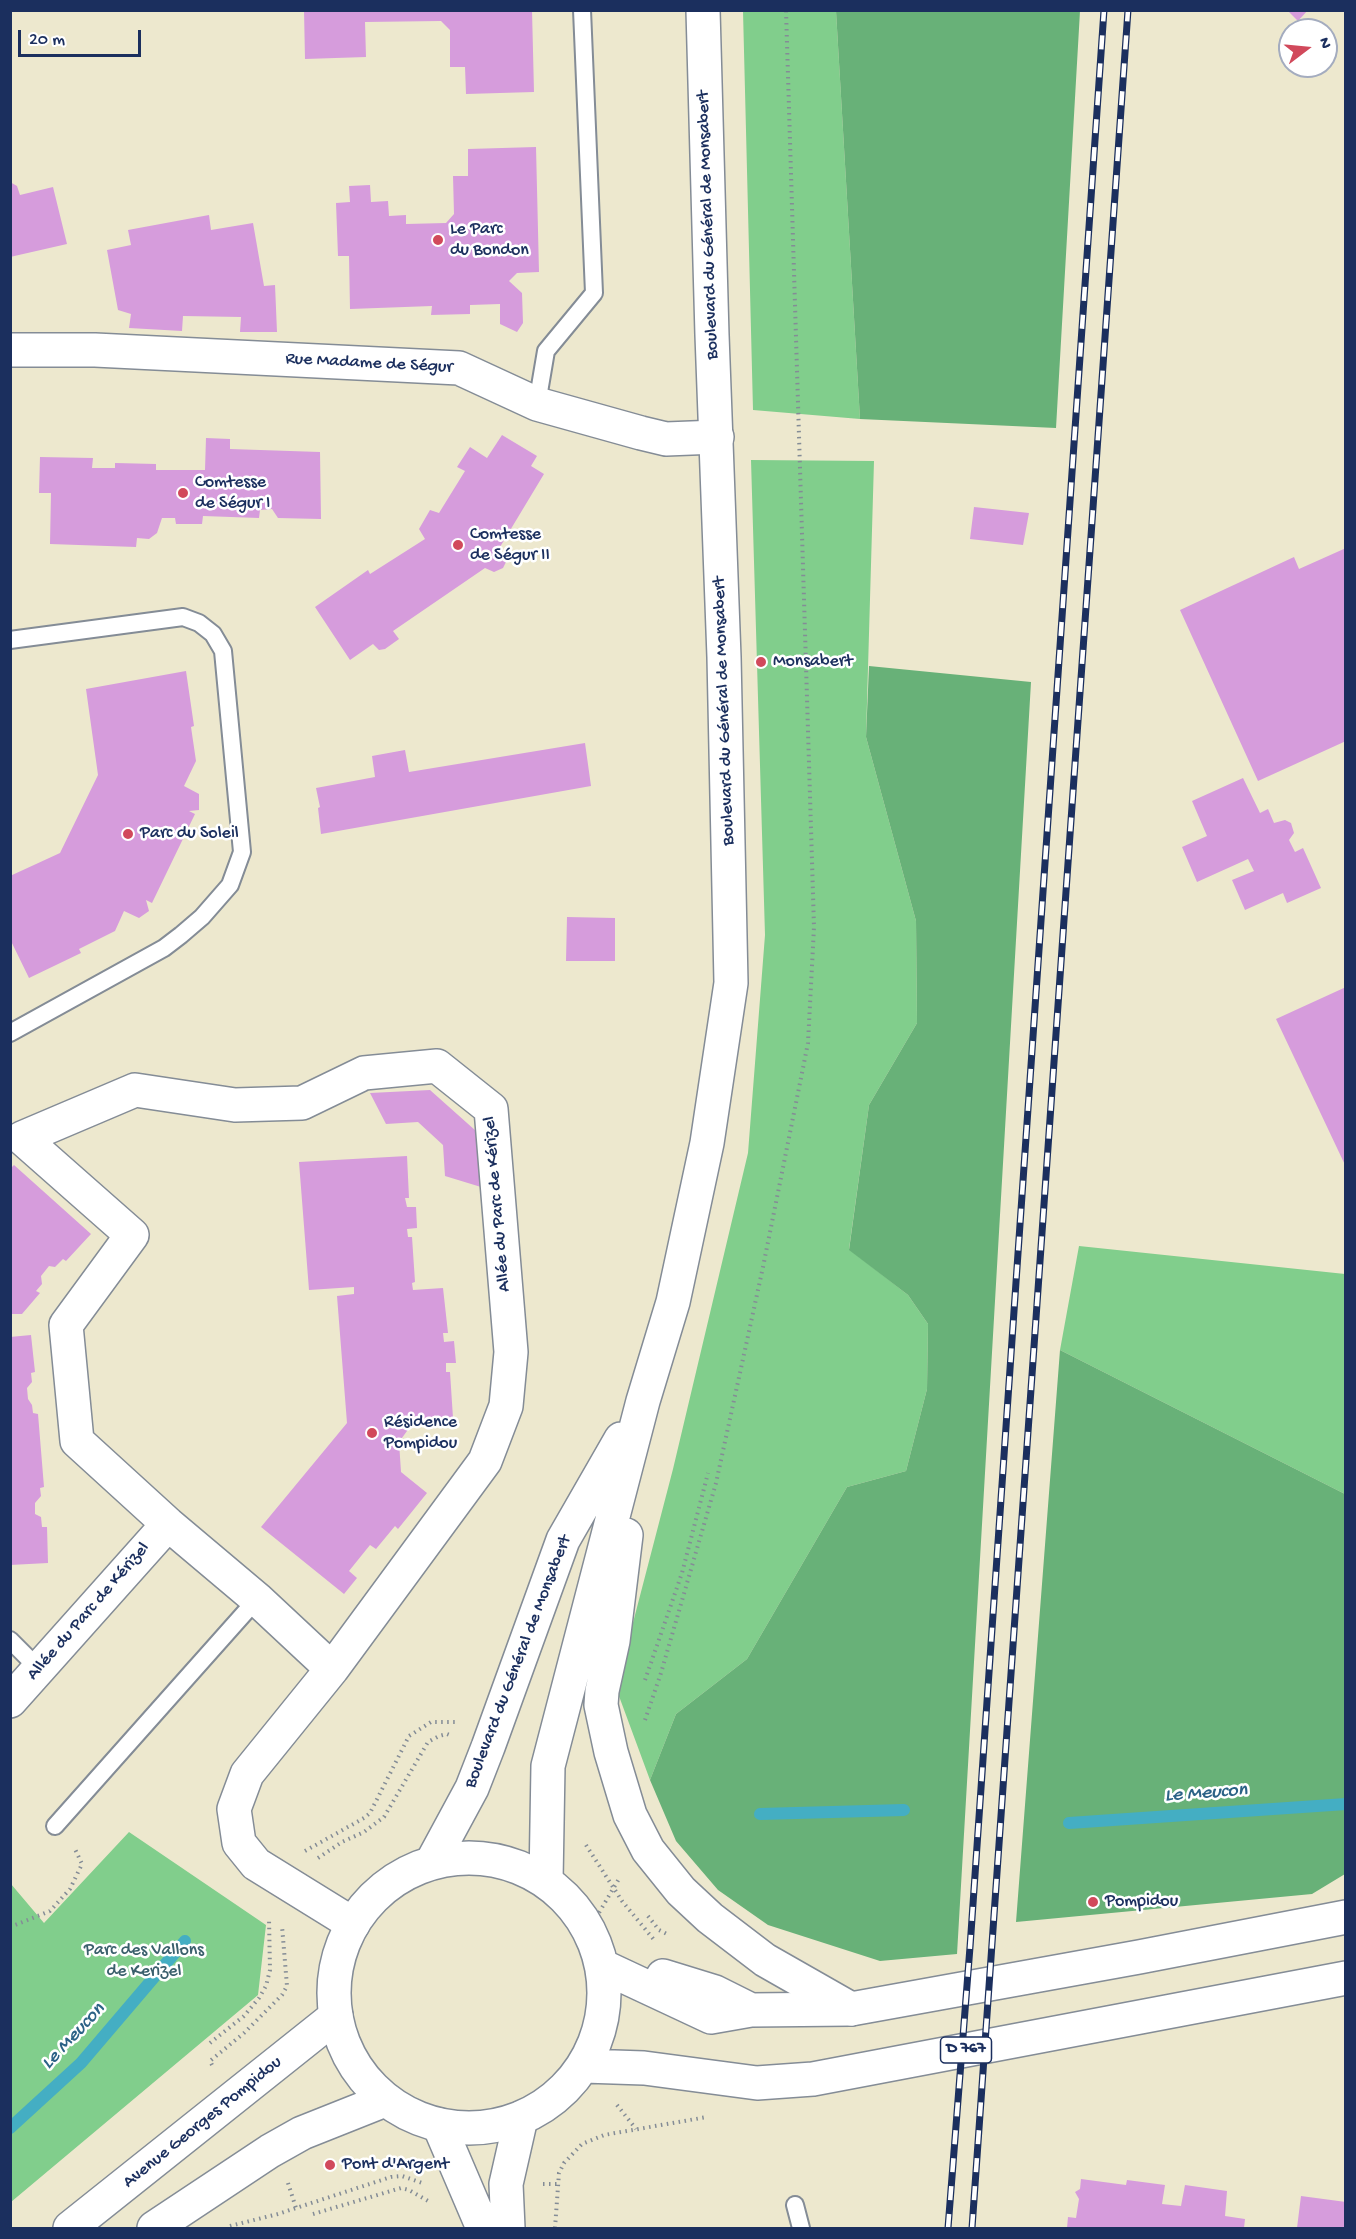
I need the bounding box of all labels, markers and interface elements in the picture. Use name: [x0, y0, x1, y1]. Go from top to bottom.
scale bar: [21, 18, 144, 56]
north arrow: [1278, 18, 1338, 78]
text: 20 m: [29, 30, 65, 51]
text: N: [1313, 36, 1334, 51]
street label: Boulevard du Général de Monsabert: [694, 90, 724, 360]
place label: Le Parc du Bondon: [450, 219, 529, 262]
marker: Le Parc du Bondon: [431, 233, 445, 247]
street label: Rue Madame de Ségur: [285, 349, 453, 379]
place label: Comtesse de Ségur I: [195, 472, 270, 514]
marker: Comtesse de Ségur I: [176, 486, 190, 500]
place label: Comtesse de Ségur II: [470, 524, 550, 566]
marker: Comtesse de Ségur II: [451, 538, 465, 552]
street label: Boulevard du Général de Monsabert: [710, 576, 740, 846]
place label: Monsabert: [773, 651, 853, 673]
marker: Monsabert: [754, 655, 768, 669]
place label: Parc du Soleil: [140, 823, 239, 845]
marker: Parc du Soleil: [121, 827, 135, 841]
street label: Allée du Parc de Kérizel: [480, 1115, 516, 1293]
place label: Résidence Pompidou: [384, 1412, 457, 1454]
marker: Résidence Pompidou: [365, 1426, 379, 1440]
street label: Boulevard du Général de Monsabert: [461, 1532, 577, 1792]
street label: Allée du Parc de Kérizel: [23, 1538, 155, 1686]
water label: Le Meucon: [1164, 1779, 1248, 1809]
place label: Pompidou: [1105, 1891, 1178, 1913]
marker: Pompidou: [1086, 1895, 1100, 1909]
park label: Parc des Vallons de Kerizel: [84, 1940, 204, 1982]
water label: Le Meucon: [37, 1999, 111, 2075]
road number: D 767: [940, 2037, 992, 2063]
street label: Avenue Georges Pompidou: [119, 2052, 287, 2194]
place label: Pont d'Argent: [342, 2154, 449, 2176]
marker: Pont d'Argent: [323, 2158, 337, 2172]

